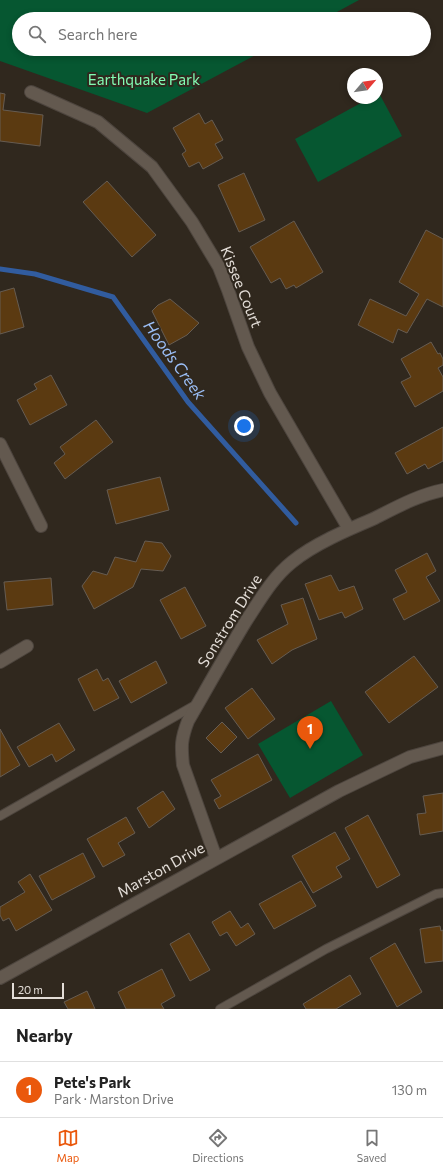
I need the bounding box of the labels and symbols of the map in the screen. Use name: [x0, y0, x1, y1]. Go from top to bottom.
north arrow: [347, 68, 383, 104]
park label: Earthquake Park: [88, 70, 200, 88]
street label: Kissee Court: [217, 243, 266, 330]
water label: Hoods Creek: [140, 316, 211, 403]
your location: [234, 416, 254, 436]
street label: Sonstrom Drive: [193, 571, 265, 670]
pin: 1: [297, 716, 323, 749]
street label: Marston Drive: [114, 838, 207, 901]
scale bar: [12, 981, 64, 1000]

